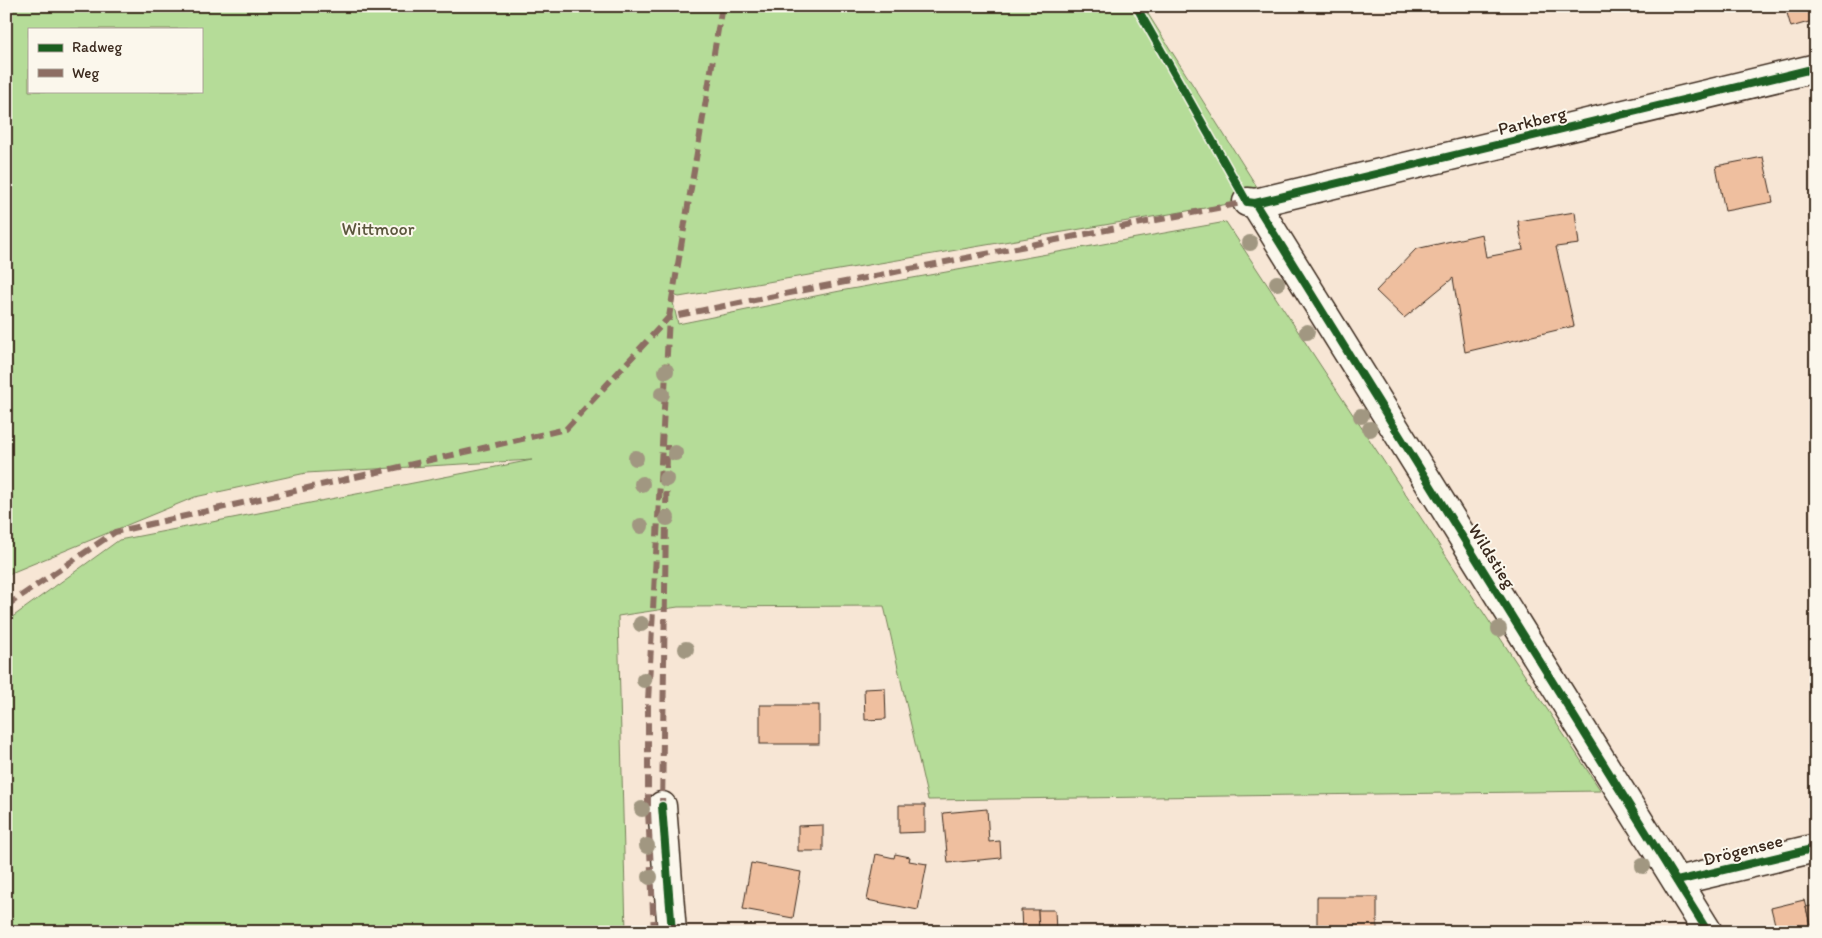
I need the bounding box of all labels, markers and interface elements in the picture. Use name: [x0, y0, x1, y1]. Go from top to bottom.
legend: [28, 28, 202, 92]
text: Radweg: [72, 38, 122, 56]
text: Weg: [72, 64, 99, 82]
street label: Parkberg: [1496, 102, 1569, 140]
park label: Wittmoor: [341, 218, 415, 240]
street label: Wildstieg: [1464, 520, 1521, 593]
street label: Drögensee: [1701, 829, 1785, 871]

